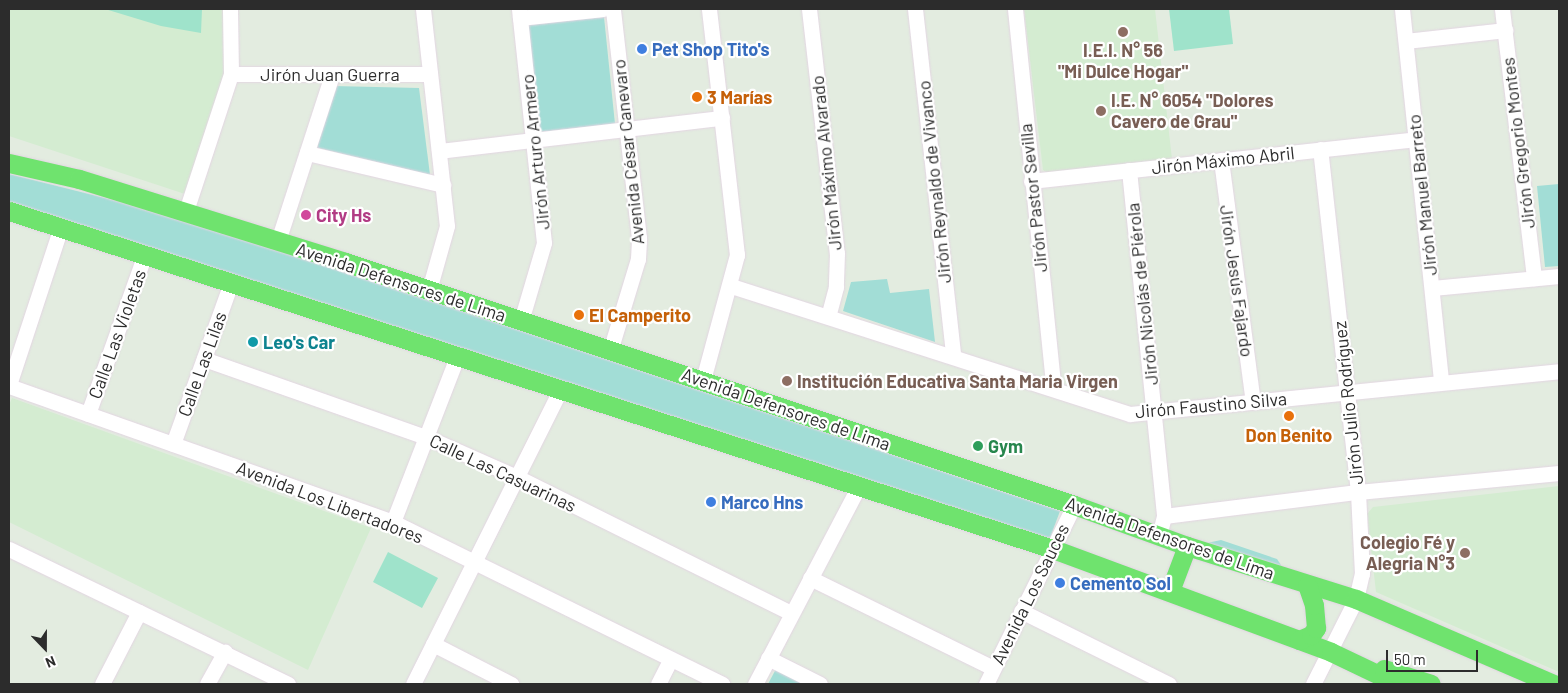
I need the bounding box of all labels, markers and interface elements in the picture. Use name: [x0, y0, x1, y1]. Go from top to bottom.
marker: I.E.I. N° 56 "Mi Dulce Hogar": [1117, 26, 1129, 38]
place label: Pet Shop Tito's: [652, 38, 770, 60]
place label: I.E.I. N° 56 "Mi Dulce Hogar": [1058, 40, 1188, 82]
marker: Pet Shop Tito's: [636, 43, 648, 55]
street label: Jirón Gregorio Montes: [1497, 56, 1539, 230]
street label: Avenida César Canevaro: [608, 58, 648, 246]
street label: Jirón Juan Guerra: [260, 63, 400, 85]
street label: Jirón Arturo Armero: [516, 73, 554, 231]
street label: Jirón Máximo Alvarado: [806, 74, 846, 252]
street label: Jirón Reynaldo de Vivanco: [913, 80, 955, 284]
place label: 3 Marías: [707, 86, 772, 108]
place label: I.E. N° 6054 "Dolores Cavero de Grau": [1111, 90, 1273, 132]
marker: 3 Marías: [691, 91, 703, 103]
marker: I.E. N° 6054 "Dolores Cavero de Grau": [1095, 105, 1107, 117]
street label: Jirón Manuel Barreto: [1403, 113, 1441, 277]
street label: Jirón Pastor Sevilla: [1014, 122, 1052, 274]
street label: Jirón Máximo Abril: [1150, 142, 1296, 178]
street label: Jirón Nicolás de Piérola: [1122, 202, 1162, 386]
place label: City Hs: [316, 204, 371, 226]
street label: Jirón Jesús Fajardo: [1216, 204, 1258, 358]
marker: City Hs: [300, 209, 312, 221]
street label: Avenida Defensores de Lima: [293, 238, 509, 326]
street label: Calle Las Violetas: [84, 266, 150, 402]
place label: El Camperito: [589, 304, 691, 326]
street label: Calle Las Lilas: [173, 309, 231, 419]
marker: El Camperito: [573, 309, 585, 321]
street label: Jirón Julio Rodríguez: [1329, 320, 1367, 486]
place label: Leo's Car: [263, 331, 335, 353]
marker: Leo's Car: [247, 336, 259, 348]
street label: Avenida Defensores de Lima: [679, 363, 893, 455]
place label: Institución Educativa Santa Maria Virgen: [797, 370, 1118, 392]
marker: Institución Educativa Santa Maria Virgen: [781, 375, 793, 387]
street label: Jirón Faustino Silva: [1134, 388, 1288, 422]
marker: Don Benito: [1283, 410, 1295, 422]
place label: Don Benito: [1246, 424, 1332, 446]
street label: Calle Las Casuarinas: [426, 430, 580, 516]
place label: Gym: [988, 435, 1023, 457]
marker: Gym: [972, 440, 984, 452]
street label: Avenida Los Libertadores: [234, 456, 426, 548]
place label: Marco Hns: [721, 491, 803, 513]
street label: Avenida Defensores de Lima: [1063, 492, 1277, 584]
marker: Marco Hns: [705, 496, 717, 508]
street label: Avenida Los Sauces: [986, 520, 1074, 668]
place label: Colegio Fé y Alegria N°3: [1360, 532, 1455, 574]
marker: Colegio Fé y Alegria N°3: [1459, 547, 1471, 559]
place label: Cemento Sol: [1070, 572, 1171, 594]
marker: Cemento Sol: [1054, 577, 1066, 589]
north arrow: [20, 623, 70, 673]
scale bar: [1388, 640, 1480, 672]
text: 50 m: [1394, 650, 1426, 668]
text: N: [43, 653, 58, 672]

